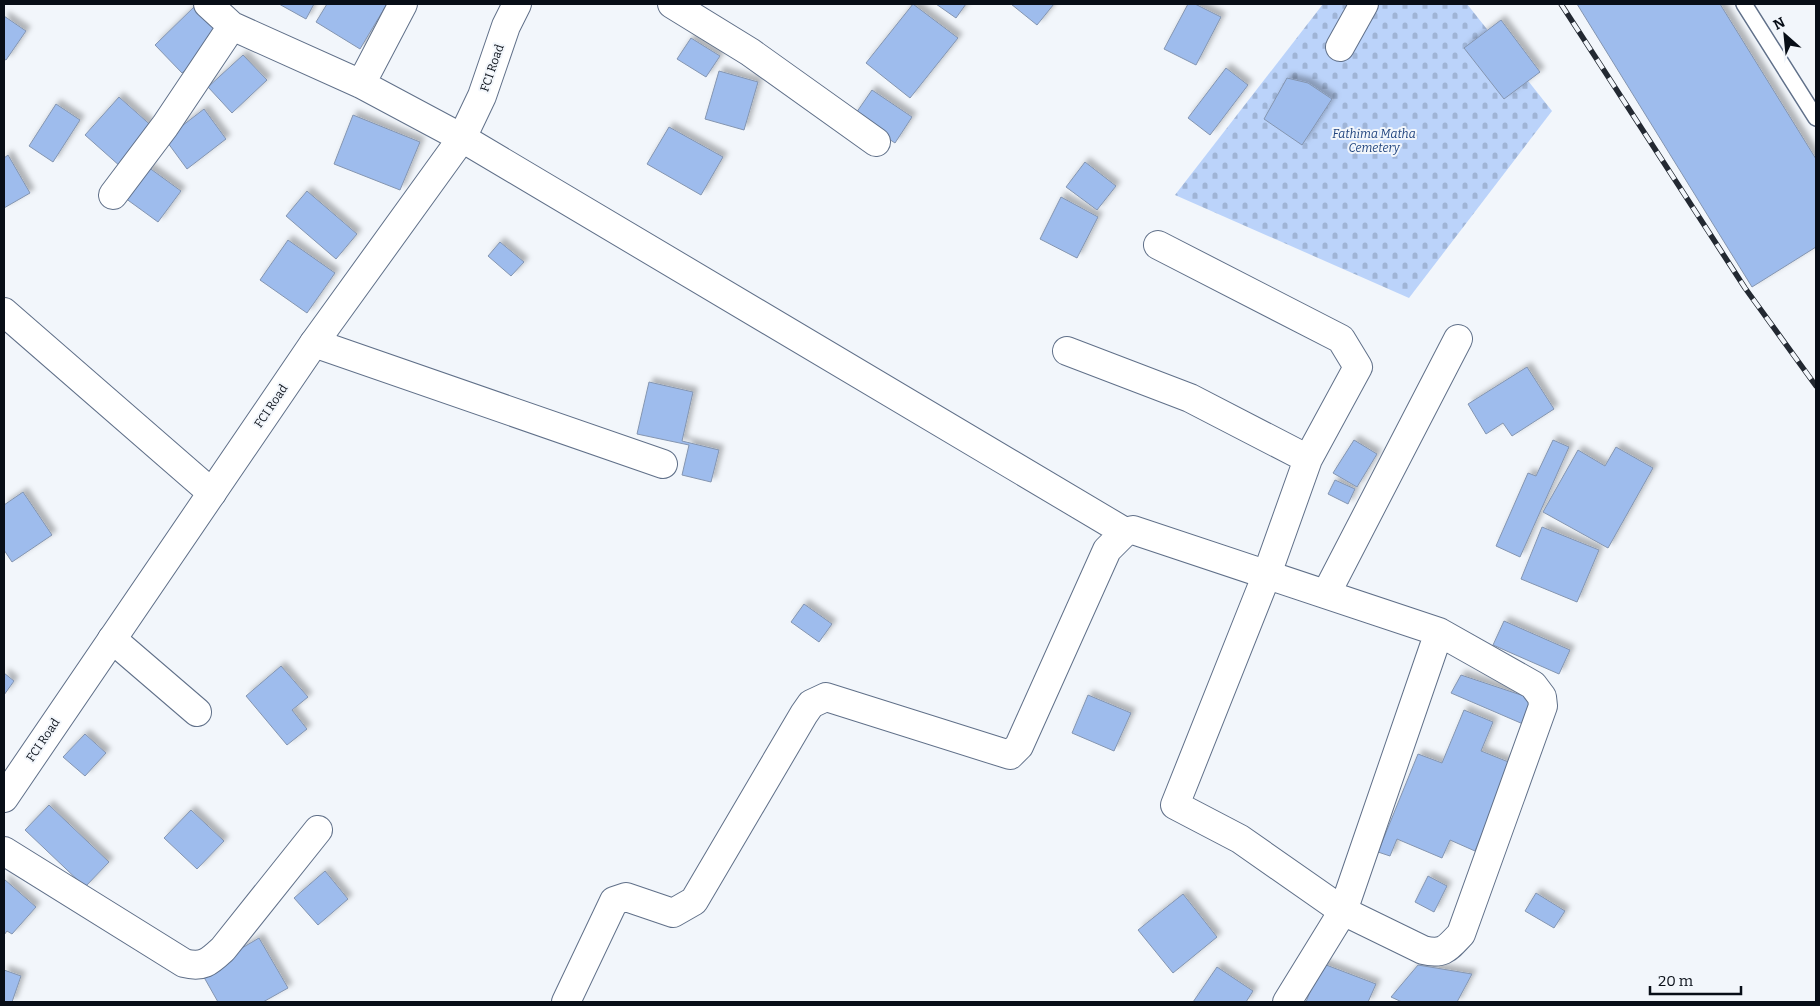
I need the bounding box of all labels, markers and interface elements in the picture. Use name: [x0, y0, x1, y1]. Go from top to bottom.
north arrow: [1760, 10, 1810, 60]
text: N: [1771, 14, 1788, 34]
street label: FCI Road: [477, 43, 507, 93]
park label: Fathima Matha Cemetery: [1332, 127, 1416, 155]
street label: FCI Road: [251, 382, 291, 430]
street label: FCI Road: [23, 716, 63, 764]
scale bar: [1650, 964, 1741, 996]
text: 20 m: [1658, 972, 1694, 990]

